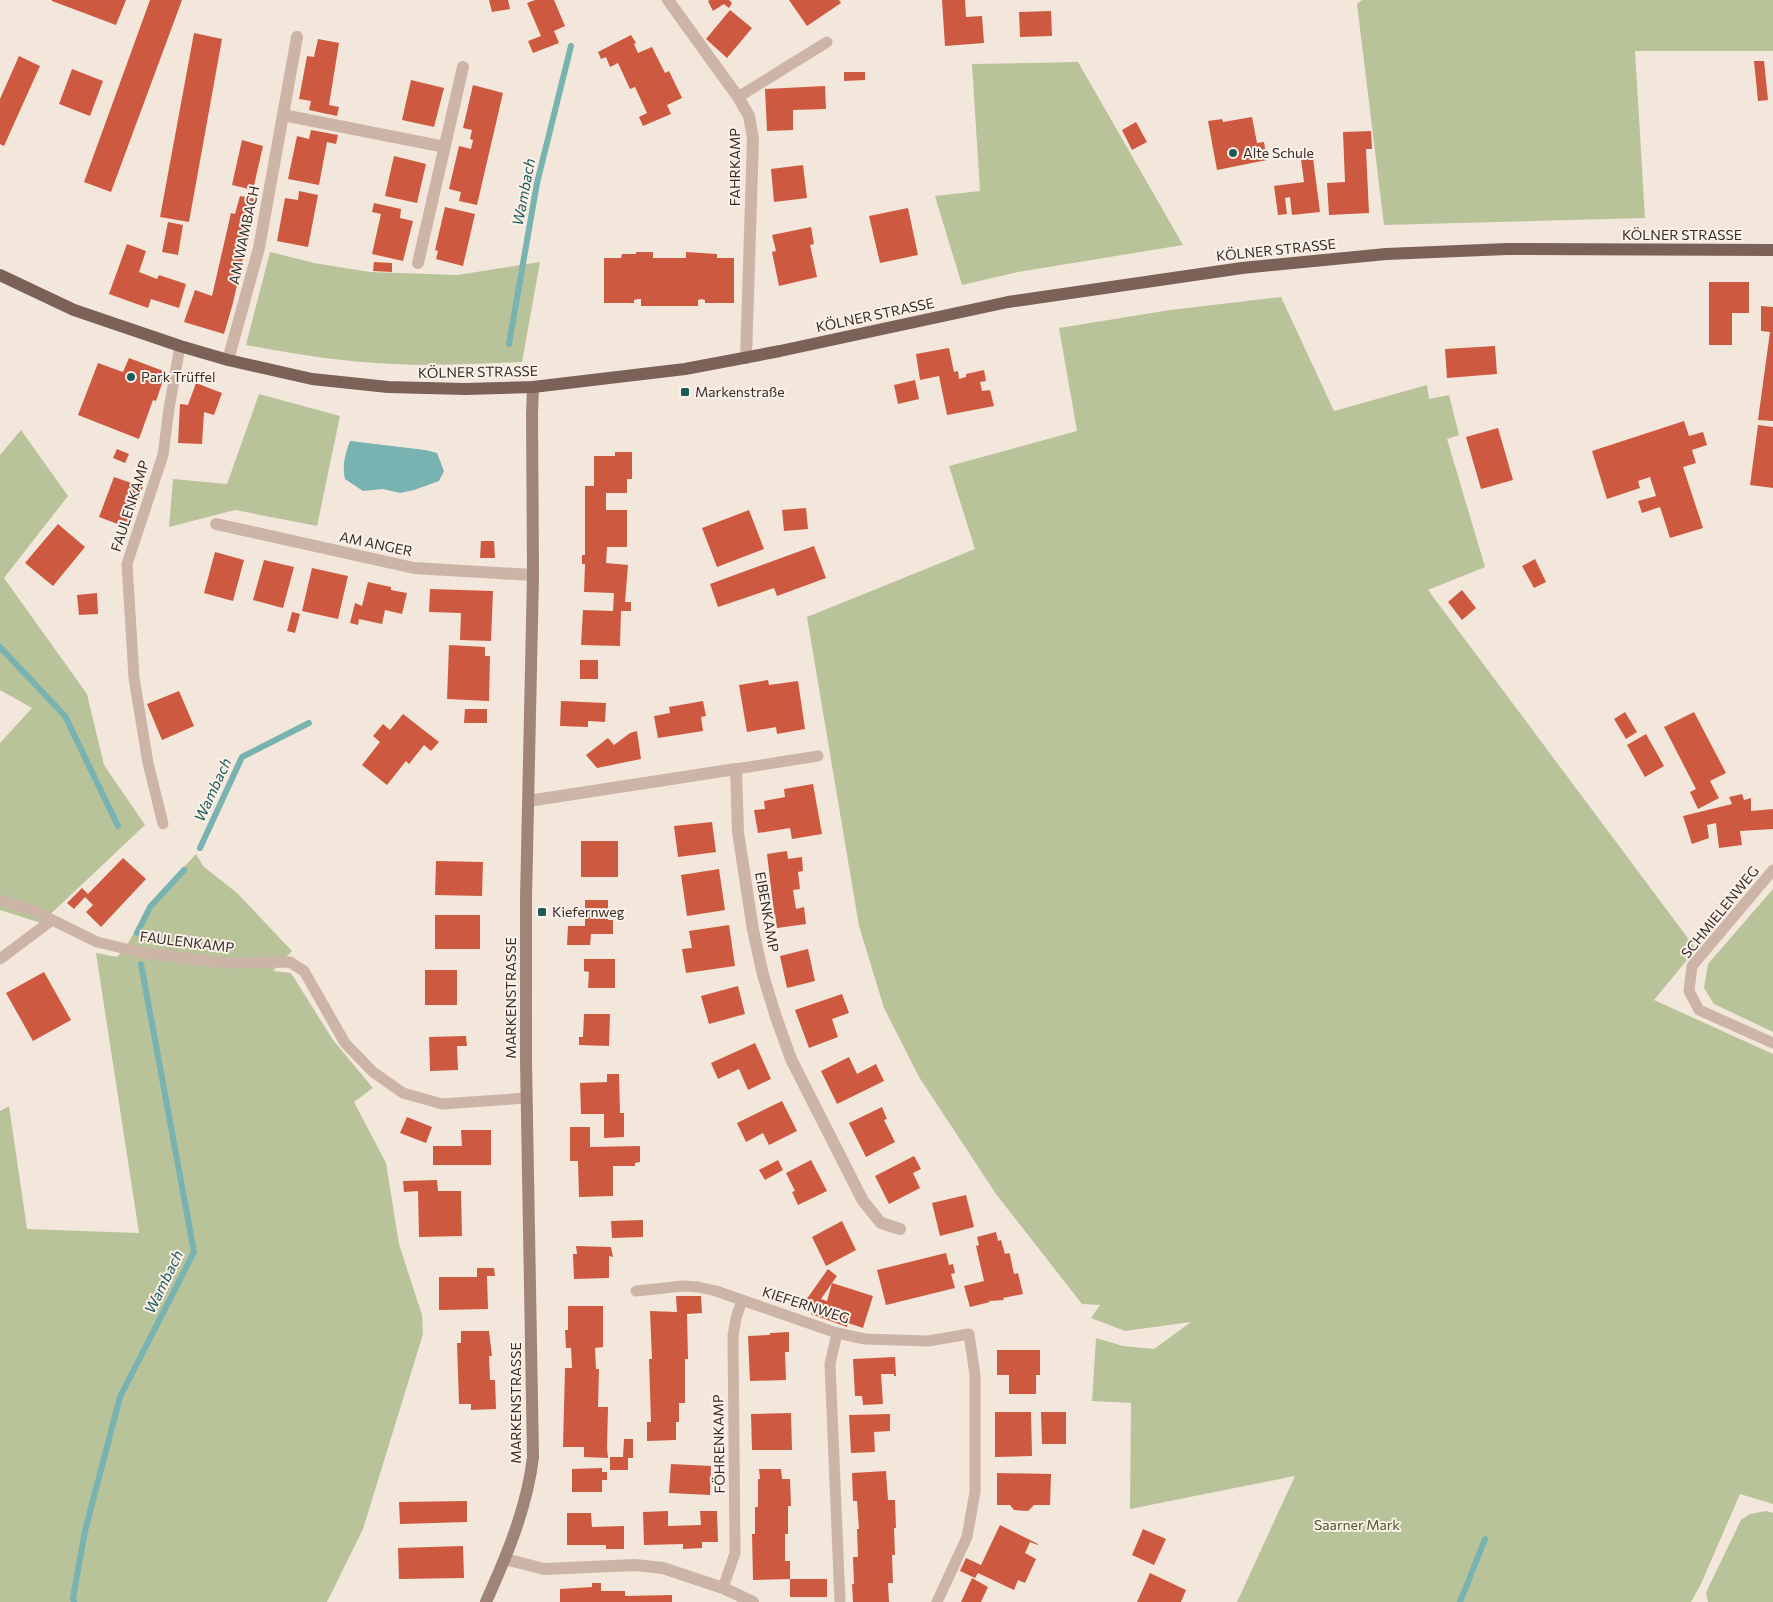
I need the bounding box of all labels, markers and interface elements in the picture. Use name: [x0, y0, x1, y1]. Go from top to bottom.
street label: FAHRKAMP: [726, 128, 743, 206]
place label: Alte Schule: [1243, 144, 1314, 161]
marker: Alte Schule: [1227, 147, 1239, 159]
water label: Wambach: [508, 157, 538, 227]
street label: AM WAMBACH: [225, 184, 262, 286]
street label: KÖLNER STRASSE: [1622, 226, 1742, 243]
street label: KÖLNER STRASSE: [1215, 235, 1337, 264]
street label: KÖLNER STRASSE: [814, 294, 935, 335]
street label: KÖLNER STRASSE: [418, 362, 538, 381]
place label: Park Trüffel: [141, 368, 216, 385]
marker: Park Trüffel: [125, 371, 137, 383]
place label: Markenstraße: [695, 383, 785, 400]
marker: Markenstraße: [679, 386, 691, 398]
street label: FAULENKAMP: [107, 458, 152, 554]
street label: AM ANGER: [338, 528, 414, 560]
water label: Wambach: [190, 755, 235, 824]
street label: SCHMIELENWEG: [1677, 862, 1762, 961]
street label: EIBENKAMP: [752, 870, 783, 954]
place label: Kiefernweg: [552, 903, 625, 920]
marker: Kiefernweg: [536, 906, 548, 918]
street label: FAULENKAMP: [139, 927, 235, 956]
street label: MARKENSTRASSE: [502, 937, 519, 1059]
water label: Wambach: [140, 1247, 186, 1316]
street label: KIEFERNWEG: [760, 1282, 852, 1327]
street label: MARKENSTRASSE: [507, 1342, 524, 1464]
street label: FÖHRENKAMP: [709, 1394, 728, 1494]
park label: Saarner Mark: [1314, 1516, 1400, 1533]

